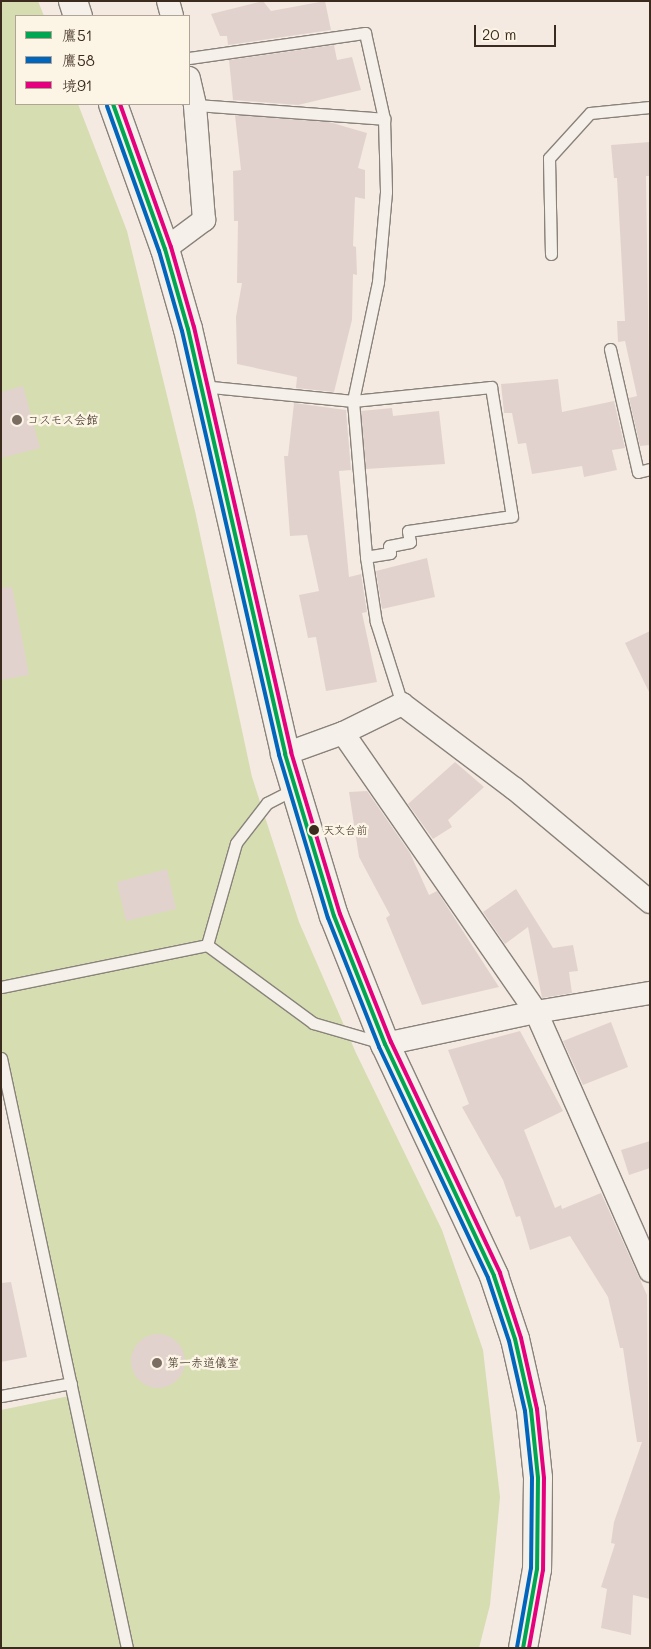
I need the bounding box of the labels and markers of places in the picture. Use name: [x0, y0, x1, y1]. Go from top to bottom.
place label: コスモス会館: [27, 413, 99, 427]
marker: コスモス会館: [11, 414, 23, 426]
place label: 天文台前: [323, 823, 367, 837]
marker: 天文台前: [309, 825, 319, 835]
place label: 第一赤道儀室: [167, 1356, 239, 1370]
marker: 第一赤道儀室: [151, 1357, 163, 1369]

